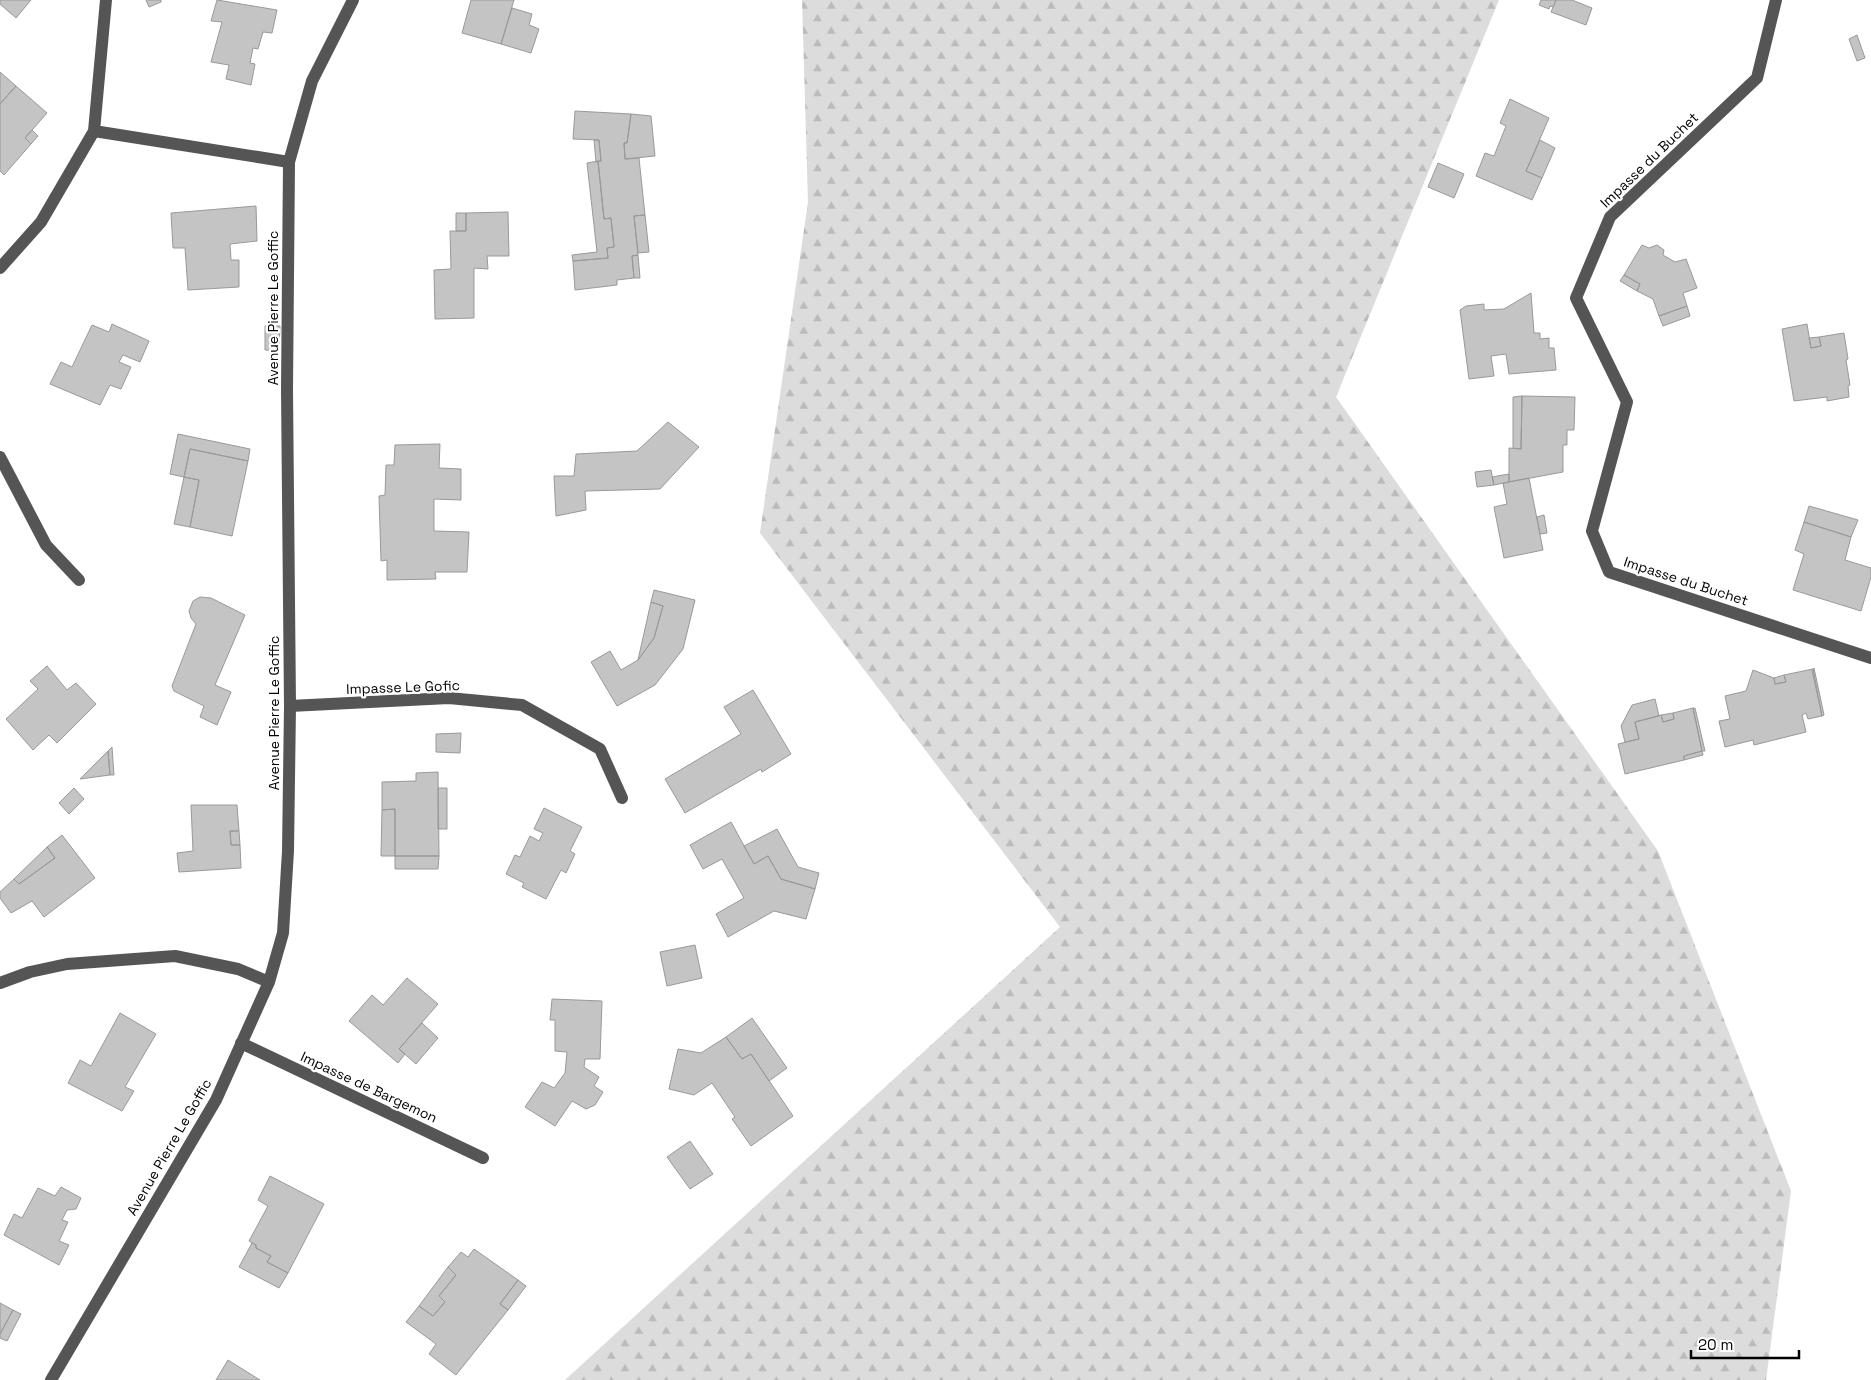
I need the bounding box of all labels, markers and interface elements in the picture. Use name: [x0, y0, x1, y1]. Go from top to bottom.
street label: Impasse du Buchet: [1596, 109, 1702, 211]
street label: Avenue Pierre Le Goffic: [264, 231, 282, 385]
street label: Impasse du Buchet: [1622, 552, 1750, 610]
street label: Avenue Pierre Le Goffic: [265, 636, 283, 790]
street label: Impasse Le Gofic: [346, 676, 460, 698]
street label: Impasse de Bargemon: [298, 1047, 440, 1127]
street label: Avenue Pierre Le Goffic: [123, 1076, 215, 1218]
scale bar: [1691, 1328, 1798, 1360]
text: 20 m: [1698, 1335, 1733, 1354]

